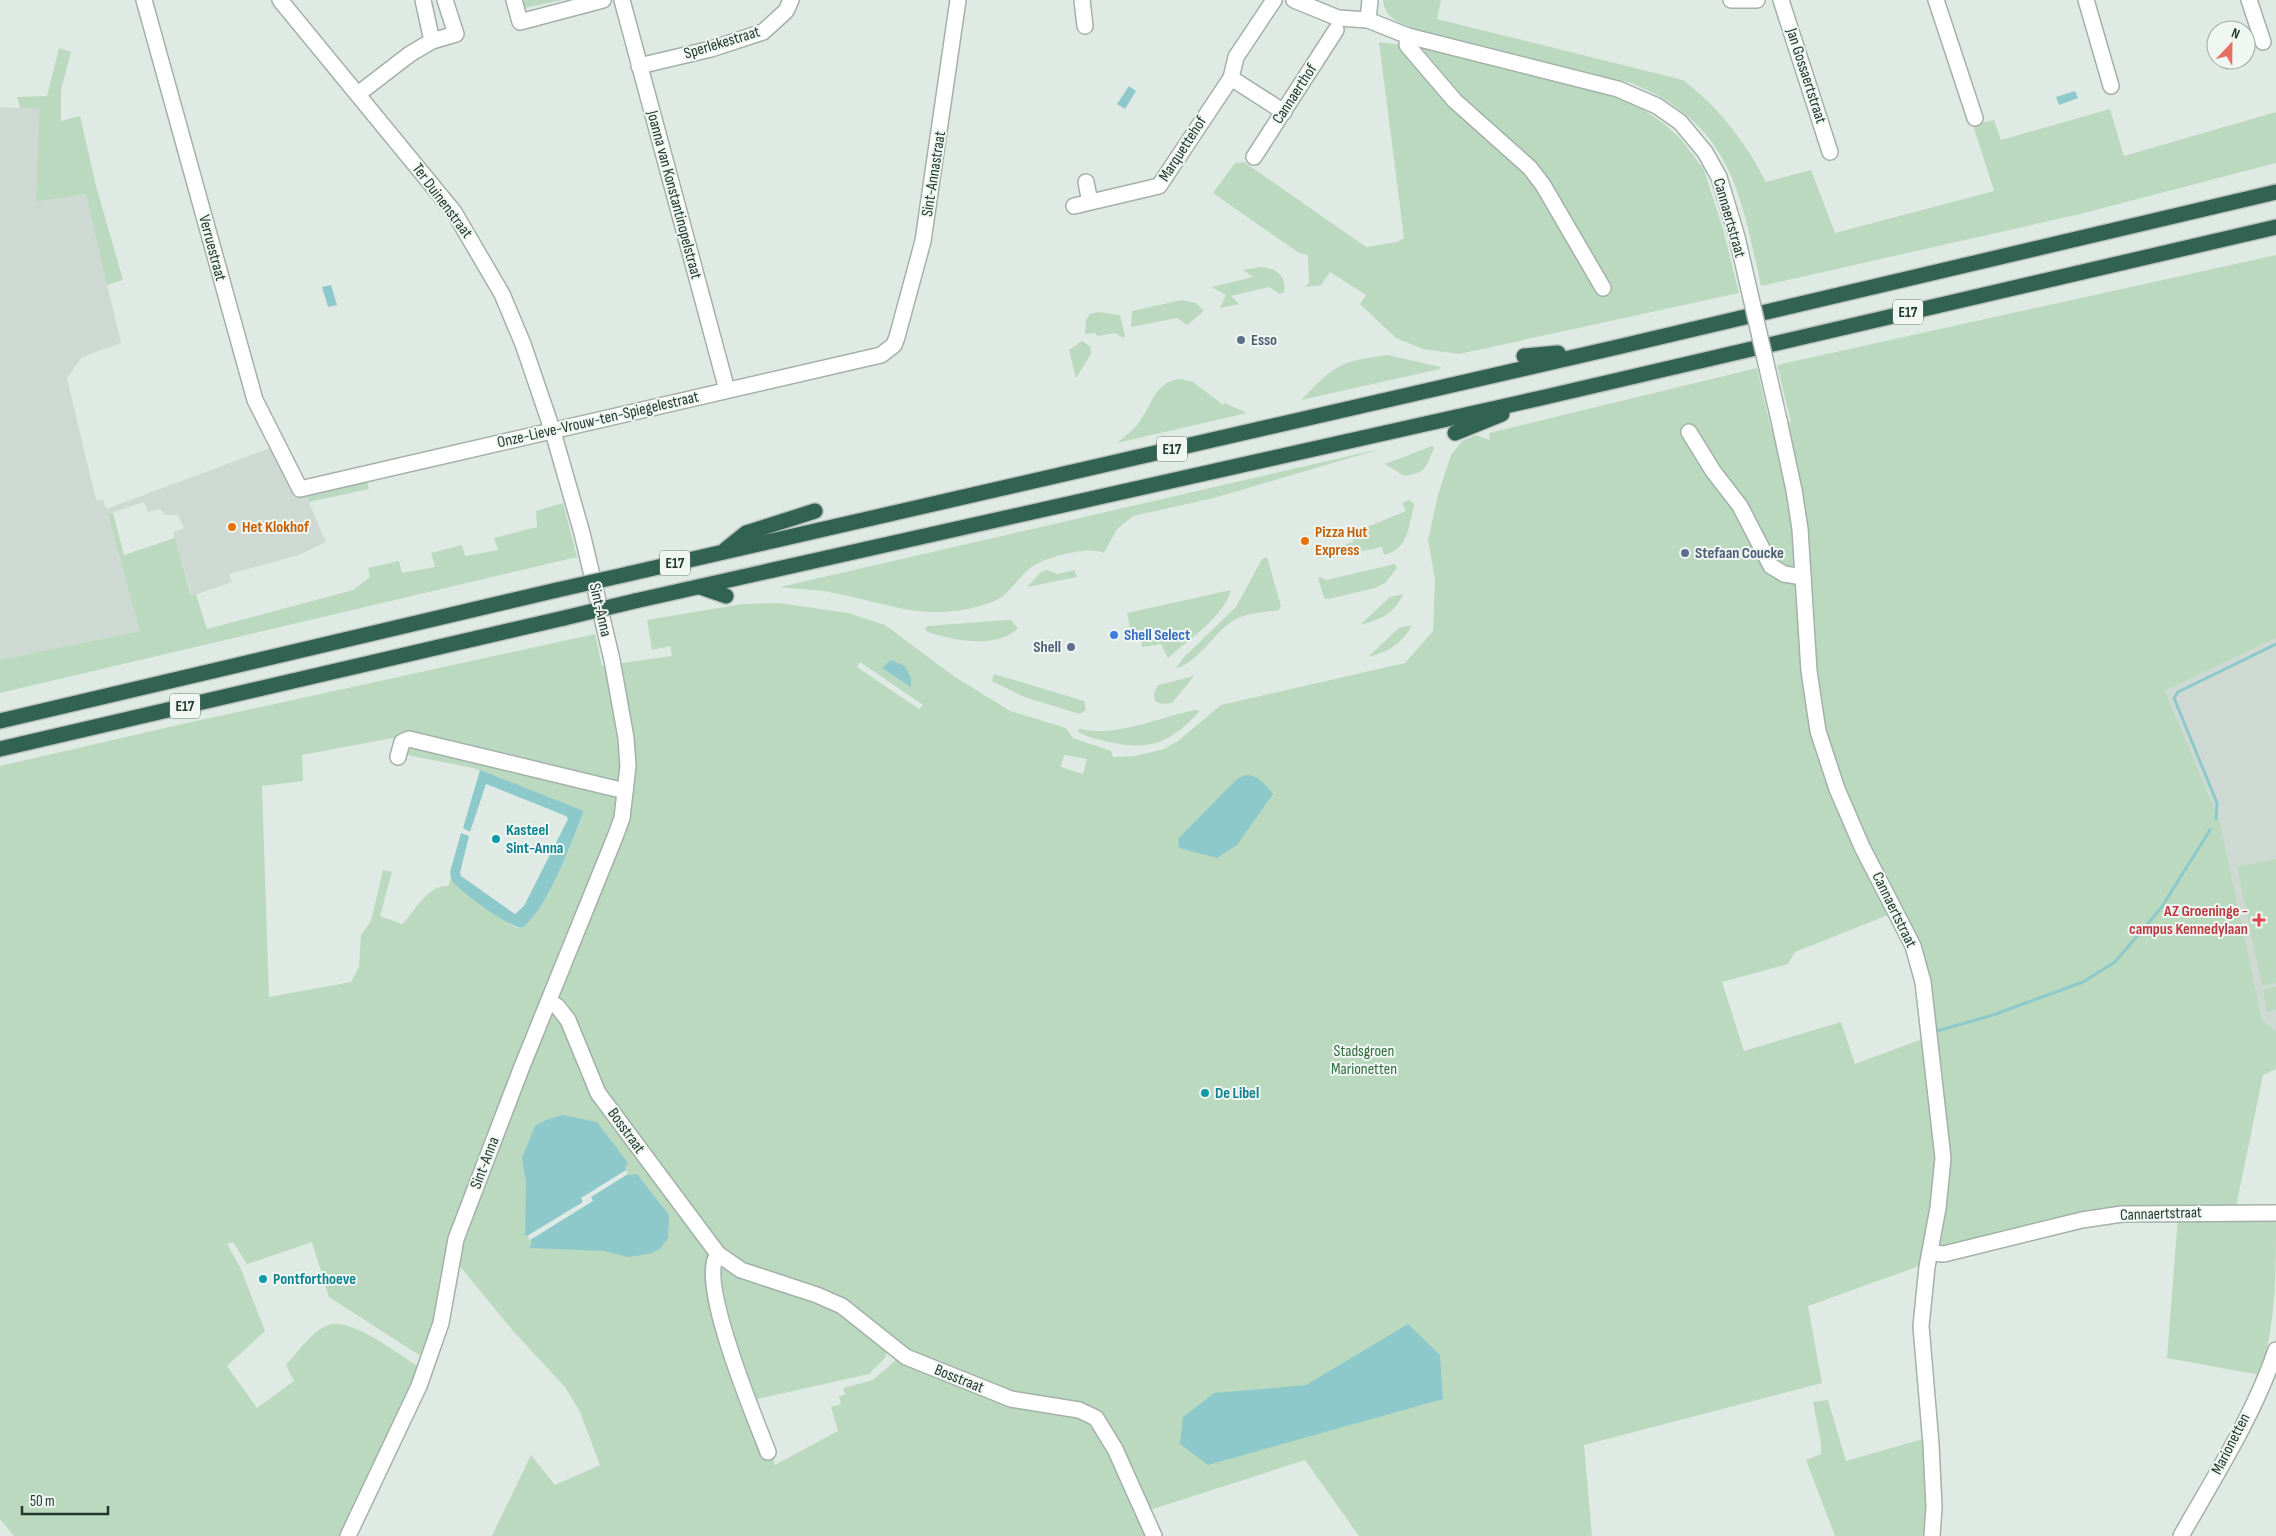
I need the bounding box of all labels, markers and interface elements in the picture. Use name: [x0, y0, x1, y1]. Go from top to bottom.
north arrow: [2206, 20, 2256, 70]
street label: Sperlekestraat: [682, 22, 762, 64]
text: N: [2229, 24, 2242, 43]
street label: Jan Gossaertstraat: [1781, 25, 1830, 126]
street label: Cannaerthof: [1269, 60, 1322, 128]
street label: Joanna van Konstantinopelstraat: [642, 108, 706, 281]
street label: Marquettehof: [1155, 113, 1211, 185]
street label: Sint-Annastraat: [918, 130, 950, 218]
street label: Ter Duinenstraat: [408, 160, 476, 242]
street label: Cannaertstraat: [1709, 176, 1749, 260]
street label: Verruestraat: [194, 213, 230, 283]
road number: E17: [1893, 300, 1923, 324]
place label: Esso: [1251, 331, 1277, 350]
marker: Esso: [1235, 334, 1247, 346]
street label: Onze-Lieve-Vrouw-ten-Spiegelestraat: [495, 388, 701, 452]
road number: E17: [1157, 436, 1187, 462]
place label: Het Klokhof: [242, 518, 310, 537]
marker: Het Klokhof: [226, 521, 238, 533]
place label: Pizza Hut Express: [1315, 523, 1368, 560]
marker: Pizza Hut Express: [1299, 535, 1311, 547]
place label: Stefaan Coucke: [1695, 544, 1784, 563]
marker: Stefaan Coucke: [1679, 547, 1691, 559]
road number: E17: [660, 550, 690, 576]
street label: Sint-Anna: [585, 581, 615, 639]
place label: Shell Select: [1124, 626, 1190, 645]
marker: Shell Select: [1108, 629, 1120, 641]
place label: Shell: [1033, 638, 1061, 657]
marker: Shell: [1065, 641, 1077, 653]
road number: E17: [170, 694, 200, 718]
place label: Kasteel Sint-Anna: [506, 821, 563, 858]
marker: Kasteel Sint-Anna: [490, 833, 502, 845]
street label: Cannaertstraat: [1868, 869, 1920, 951]
place label: AZ Groeninge - campus Kennedylaan: [2129, 902, 2248, 939]
marker: AZ Groeninge - campus Kennedylaan: [2252, 913, 2266, 927]
park label: Stadsgroen Marionetten: [1331, 1042, 1397, 1079]
place label: De Libel: [1215, 1084, 1259, 1103]
marker: De Libel: [1199, 1087, 1211, 1099]
street label: Bosstraat: [603, 1105, 649, 1158]
street label: Sint-Anna: [466, 1134, 504, 1192]
street label: Cannaertstraat: [2120, 1203, 2202, 1225]
place label: Pontforthoeve: [273, 1270, 356, 1289]
marker: Pontforthoeve: [257, 1273, 269, 1285]
street label: Bosstraat: [932, 1361, 987, 1397]
street label: Marionetten: [2208, 1410, 2254, 1478]
scale bar: [22, 1484, 109, 1516]
text: 50 m: [30, 1492, 55, 1511]

